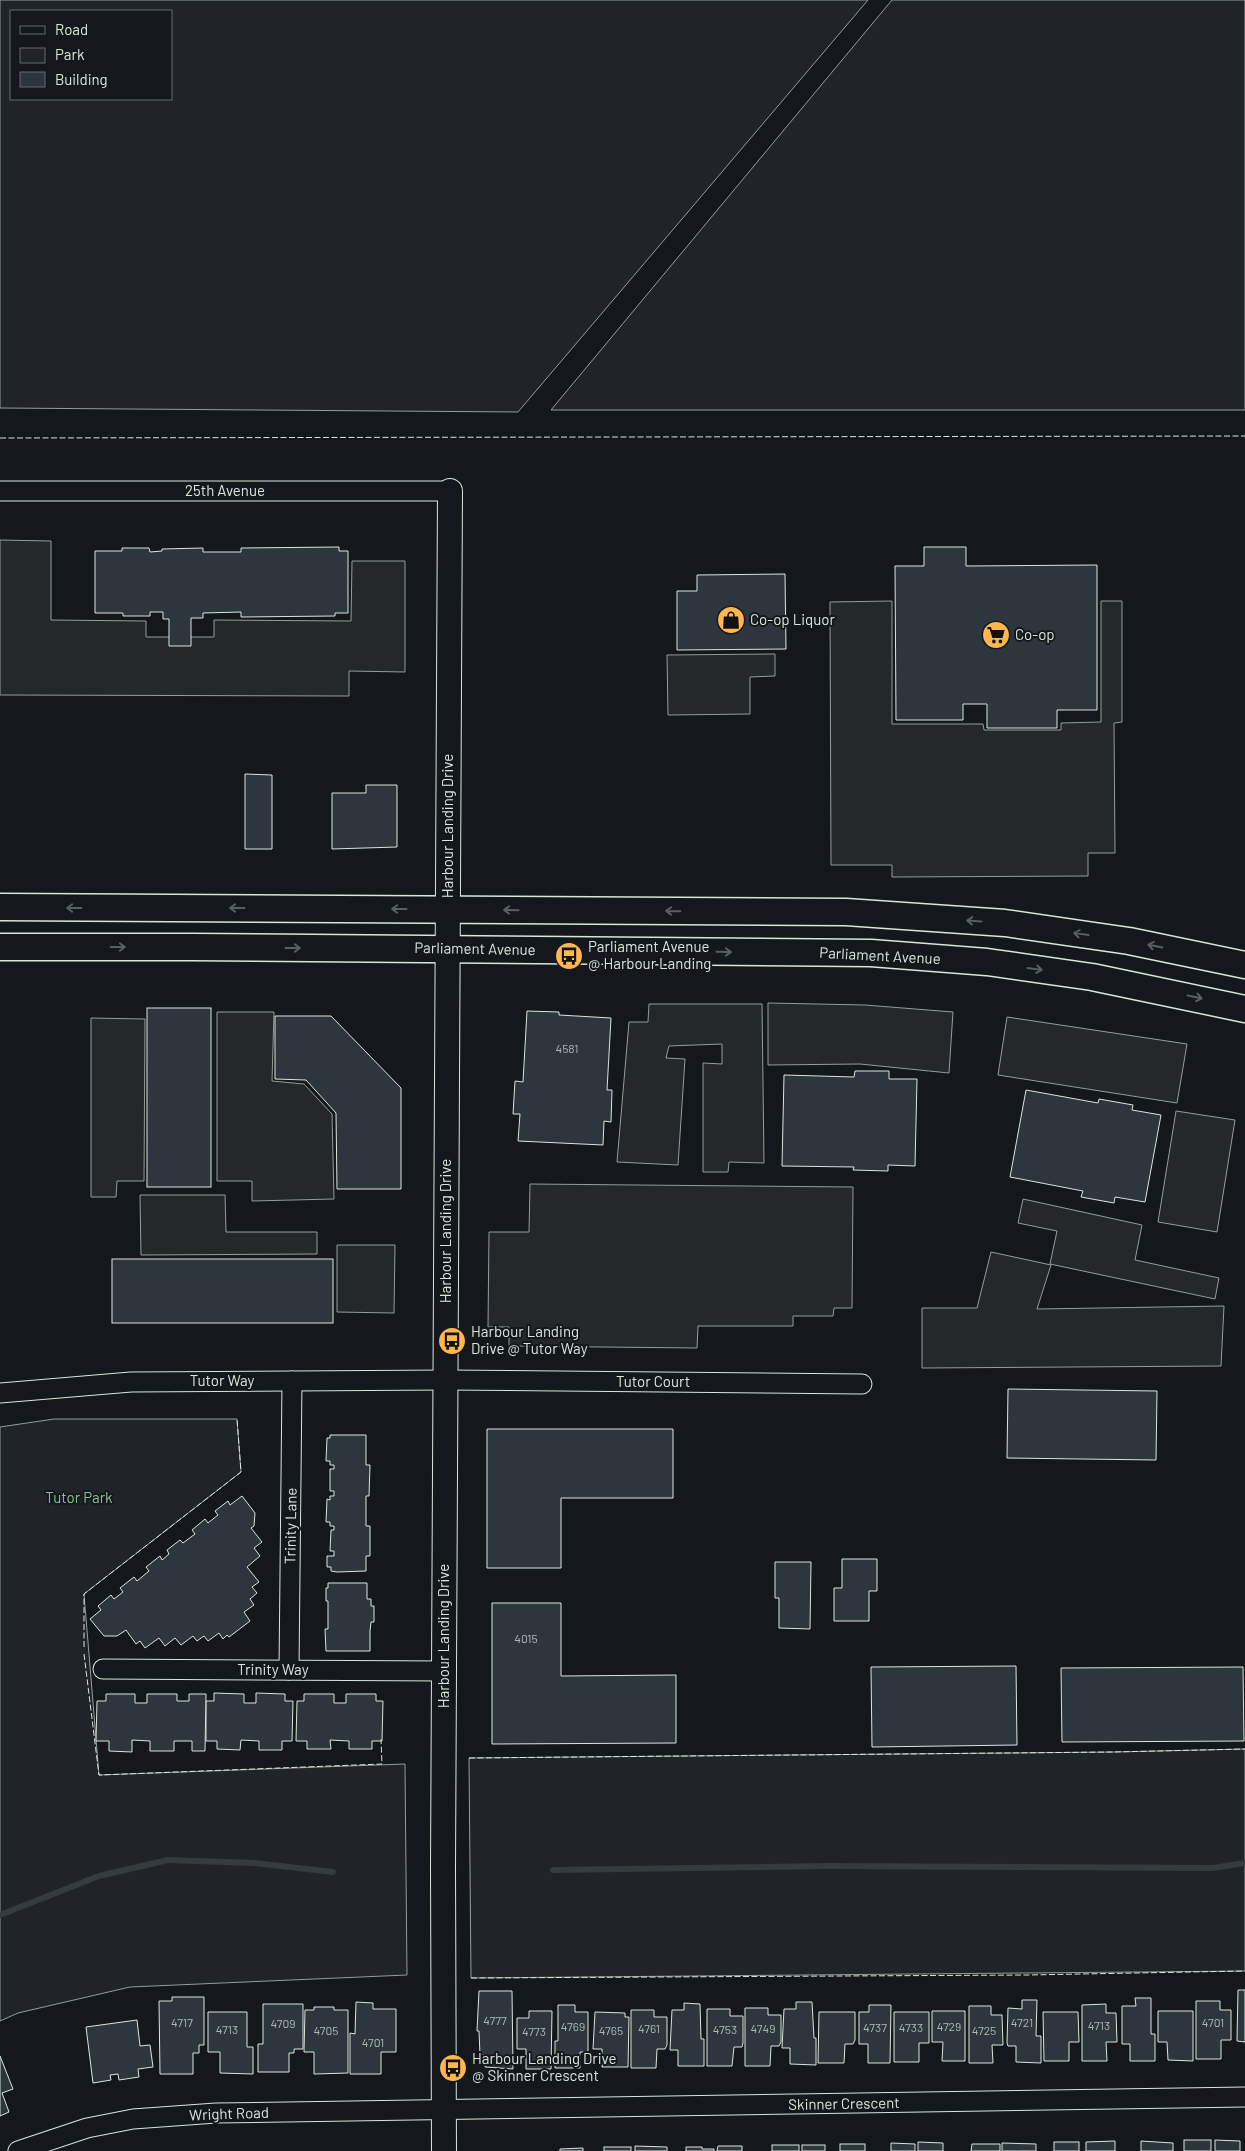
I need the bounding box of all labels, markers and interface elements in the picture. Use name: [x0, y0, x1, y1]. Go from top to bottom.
legend: [10, 10, 172, 100]
text: Road: [55, 20, 88, 38]
text: Park: [55, 45, 85, 63]
text: Building: [55, 70, 108, 88]
street label: 25th Avenue: [185, 481, 265, 499]
shop icon: Co-op Liquor: [716, 605, 746, 635]
place label: Co-op Liquor: [750, 610, 835, 628]
supermarket icon: Co-op: [981, 620, 1011, 650]
place label: Co-op: [1015, 625, 1055, 643]
street label: Harbour Landing Drive: [438, 754, 456, 898]
one-way arrow: [67, 903, 83, 913]
one-way arrow: [229, 903, 246, 913]
one-way arrow: [392, 904, 408, 914]
one-way arrow: [503, 905, 519, 914]
one-way arrow: [666, 906, 682, 916]
one-way arrow: [966, 916, 982, 926]
one-way arrow: [1073, 929, 1089, 939]
place label: Parliament Avenue @ Harbour Landing: [588, 937, 711, 972]
street label: Parliament Avenue: [414, 938, 536, 958]
bus stop icon: Parliament Avenue @ Harbour Landing: [554, 941, 584, 971]
one-way arrow: [1148, 941, 1164, 951]
one-way arrow: [110, 942, 126, 952]
one-way arrow: [285, 943, 301, 953]
street label: Parliament Avenue: [819, 943, 941, 967]
one-way arrow: [716, 947, 732, 957]
one-way arrow: [1027, 964, 1043, 974]
one-way arrow: [1187, 993, 1203, 1002]
house number: 4581: [556, 1041, 578, 1055]
street label: Harbour Landing Drive: [436, 1159, 454, 1303]
place label: Harbour Landing Drive @ Tutor Way: [471, 1322, 588, 1357]
bus stop icon: Harbour Landing Drive @ Tutor Way: [437, 1326, 467, 1356]
street label: Tutor Way: [190, 1371, 254, 1389]
street label: Tutor Court: [616, 1372, 690, 1390]
park label: Tutor Park: [45, 1488, 113, 1506]
street label: Trinity Lane: [280, 1488, 300, 1564]
street label: Harbour Landing Drive: [434, 1564, 452, 1708]
house number: 4015: [514, 1631, 538, 1645]
street label: Trinity Way: [237, 1660, 309, 1678]
house number: 4777: [483, 2013, 507, 2027]
house number: 4717: [171, 2015, 193, 2029]
house number: 4721: [1011, 2015, 1033, 2029]
house number: 4701: [1202, 2015, 1224, 2029]
house number: 4709: [271, 2016, 295, 2030]
house number: 4713: [1088, 2018, 1110, 2032]
house number: 4769: [561, 2019, 585, 2033]
house number: 4729: [937, 2019, 961, 2033]
house number: 4737: [863, 2020, 887, 2034]
house number: 4733: [899, 2020, 923, 2034]
house number: 4761: [638, 2021, 660, 2035]
house number: 4749: [751, 2021, 775, 2035]
house number: 4713: [216, 2022, 238, 2036]
house number: 4753: [713, 2022, 737, 2036]
house number: 4705: [314, 2023, 338, 2037]
house number: 4765: [599, 2023, 623, 2037]
house number: 4725: [972, 2023, 996, 2037]
house number: 4773: [522, 2024, 546, 2038]
house number: 4701: [362, 2035, 384, 2049]
place label: Harbour Landing Drive @ Skinner Crescent: [472, 2049, 616, 2084]
bus stop icon: Harbour Landing Drive @ Skinner Crescent: [438, 2053, 468, 2083]
street label: Skinner Crescent: [788, 2093, 900, 2113]
street label: Wright Road: [189, 2103, 269, 2123]

